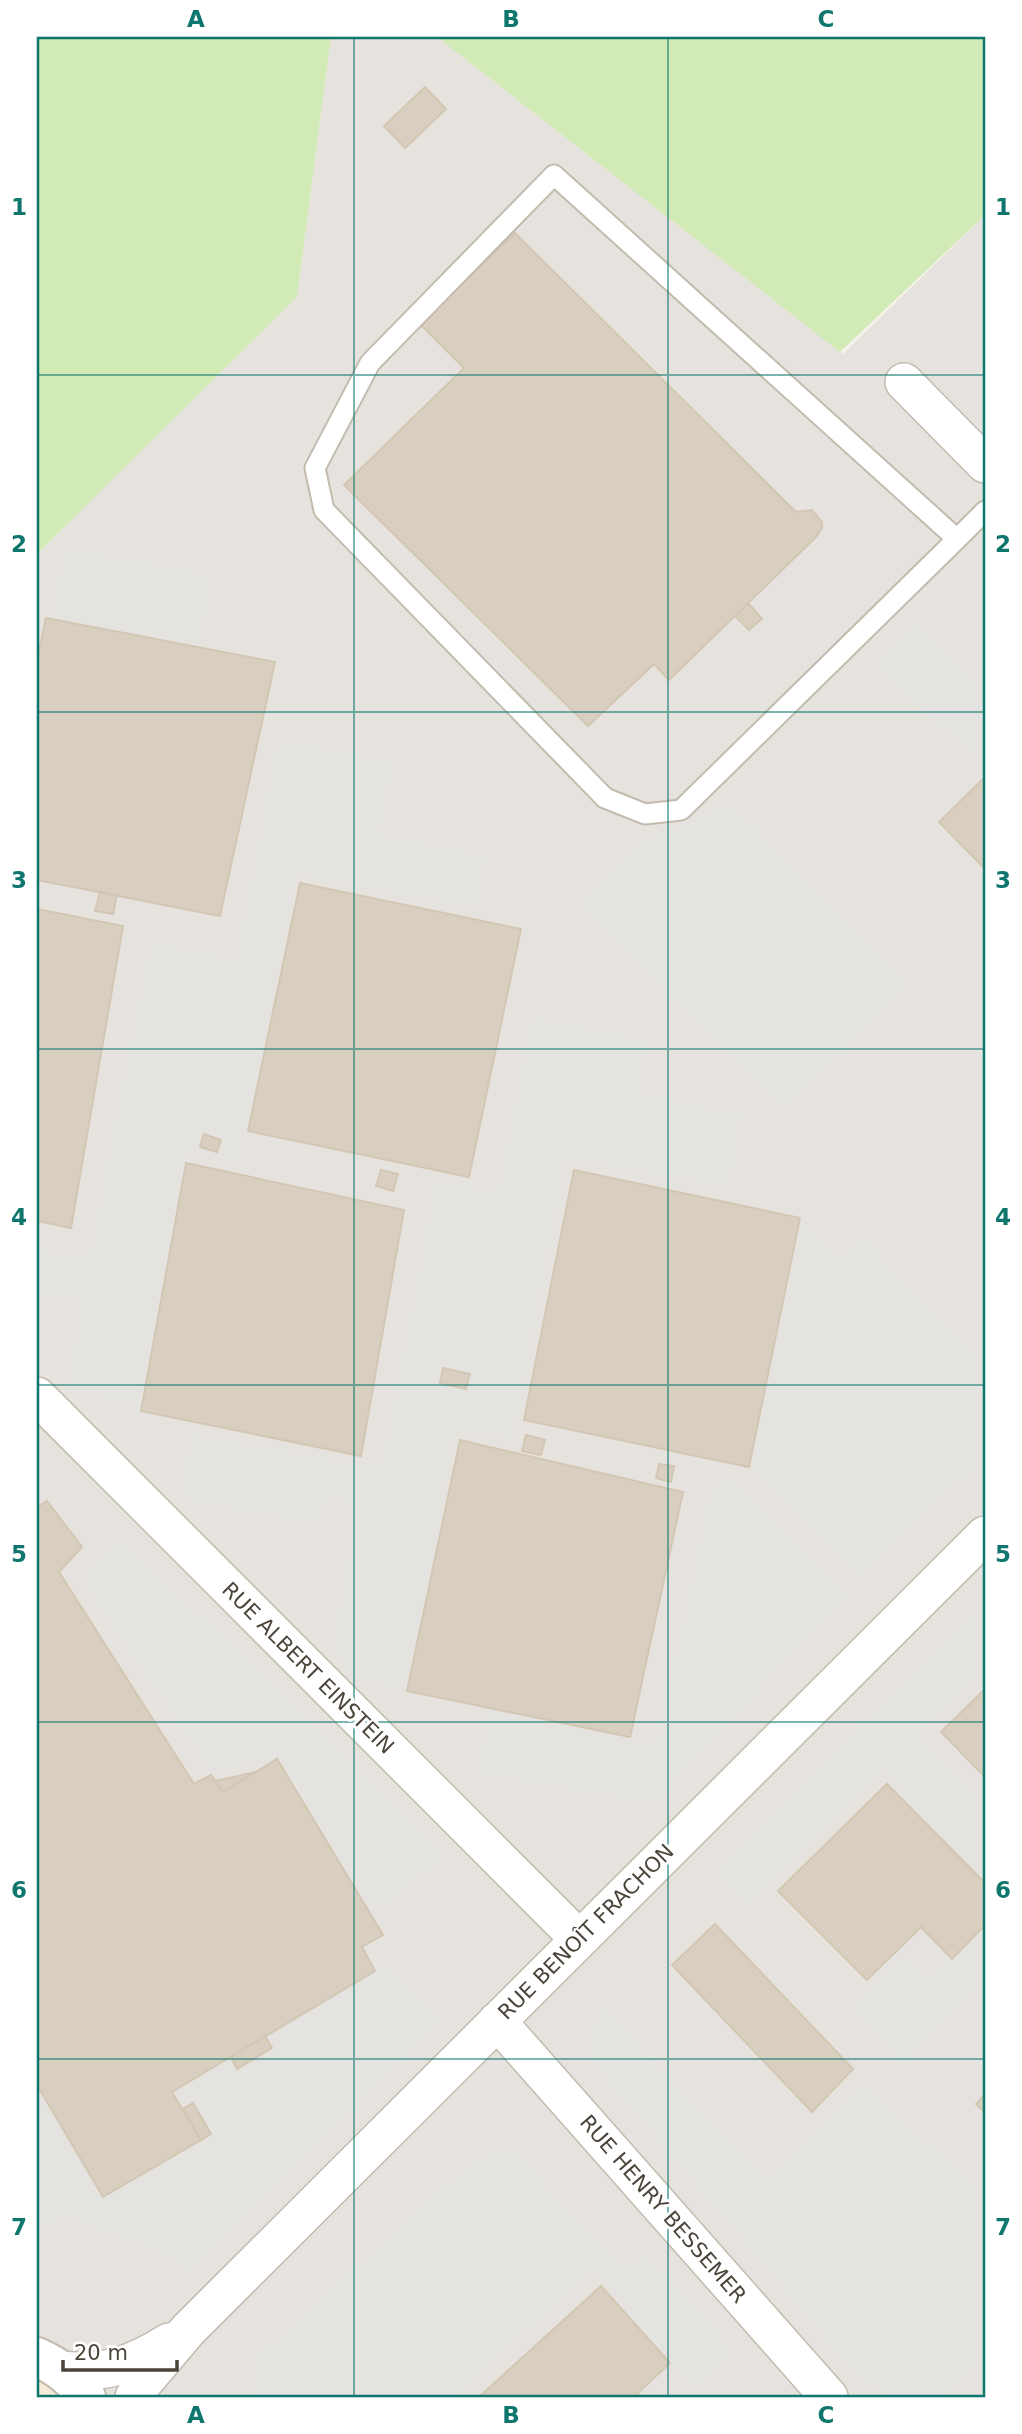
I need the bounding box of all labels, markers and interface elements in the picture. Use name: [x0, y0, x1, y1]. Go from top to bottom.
text: A: [187, 6, 205, 32]
text: B: [502, 6, 520, 32]
text: C: [818, 6, 834, 32]
text: 1: [11, 194, 27, 220]
text: 1: [995, 194, 1011, 220]
text: 2: [11, 531, 27, 557]
text: 2: [995, 531, 1011, 557]
text: 3: [11, 867, 27, 893]
text: 3: [995, 867, 1011, 893]
text: 4: [11, 1204, 27, 1230]
text: 4: [995, 1204, 1011, 1230]
text: 5: [11, 1541, 27, 1567]
text: 5: [995, 1541, 1011, 1567]
street label: RUE ALBERT EINSTEIN: [217, 1577, 399, 1759]
street label: RUE BENOÎT FRACHON: [493, 1839, 679, 2025]
text: 6: [11, 1877, 27, 1903]
text: 6: [995, 1877, 1011, 1903]
street label: RUE HENRY BESSEMER: [575, 2110, 751, 2308]
text: 7: [11, 2214, 27, 2240]
text: 7: [995, 2214, 1011, 2240]
scale bar: [63, 2329, 177, 2373]
text: 20 m: [74, 2341, 128, 2365]
text: A: [187, 2402, 205, 2428]
text: B: [502, 2402, 520, 2428]
text: C: [818, 2402, 834, 2428]

